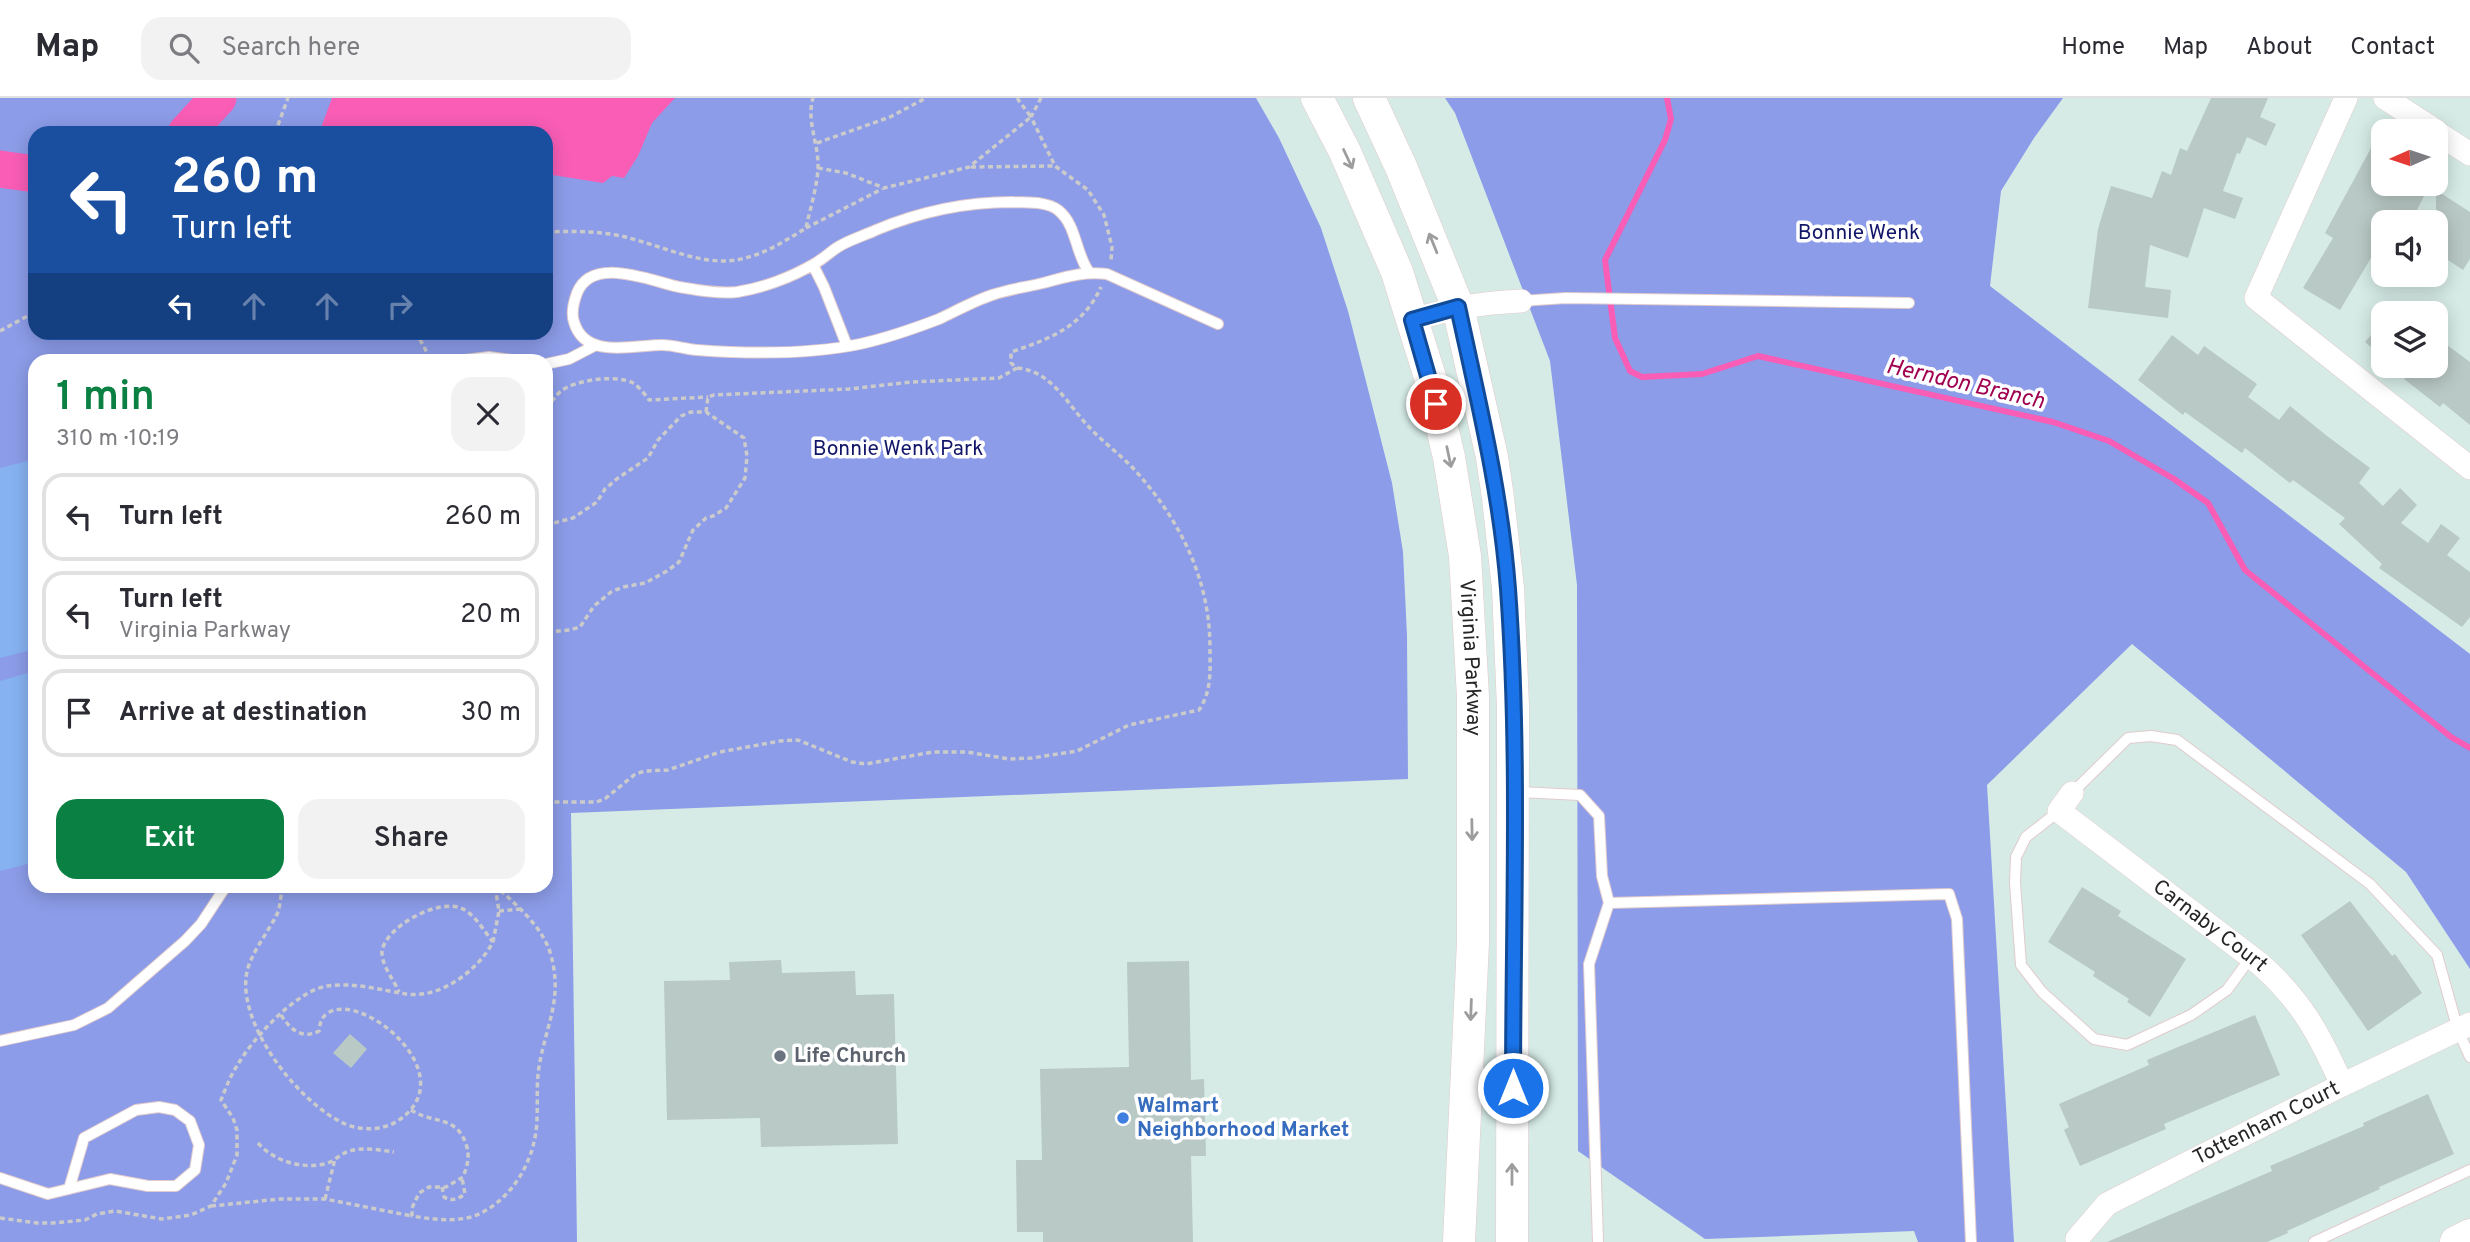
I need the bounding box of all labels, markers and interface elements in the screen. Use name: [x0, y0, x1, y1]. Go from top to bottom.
search box: [141, 17, 631, 80]
text: Map: [35, 27, 99, 69]
icon: search: [165, 29, 203, 67]
text: Search here: [221, 32, 360, 65]
text: Home: [2061, 33, 2125, 63]
text: Map: [2163, 33, 2208, 63]
text: About: [2246, 33, 2312, 63]
text: Contact: [2350, 33, 2435, 63]
north arrow: [2371, 119, 2448, 196]
map controls: [2371, 119, 2448, 378]
one-way arrow: [1342, 148, 1355, 169]
text: 260 m: [171, 149, 318, 211]
icon: left: [56, 154, 147, 245]
text: Turn left: [171, 210, 292, 250]
button: sound: [2371, 210, 2448, 287]
park label: Bonnie Wenk: [1798, 220, 1920, 247]
one-way arrow: [1426, 233, 1439, 254]
icon: left: [162, 287, 200, 325]
icon: ahead: [235, 287, 273, 325]
icon: ahead: [308, 287, 346, 325]
icon: right: [381, 287, 419, 325]
button: layers: [2371, 301, 2448, 378]
water label: Herndon Branch: [1883, 353, 2048, 417]
text: 1 min: [56, 372, 155, 425]
pin: [1406, 374, 1466, 434]
button: close: [451, 377, 525, 451]
icon: arrive: [1417, 385, 1455, 423]
text: 310 m · 10:19: [56, 425, 180, 454]
park label: Bonnie Wenk Park: [813, 436, 983, 463]
one-way arrow: [1442, 445, 1456, 468]
icon: left: [60, 498, 98, 536]
text: Turn left: [119, 501, 223, 534]
text: 260 m: [445, 501, 521, 534]
street label: Virginia Parkway: [1453, 578, 1487, 736]
text: Turn left: [119, 584, 223, 617]
icon: left: [60, 596, 98, 634]
text: 20 m: [460, 599, 521, 632]
text: Virginia Parkway: [119, 617, 291, 646]
icon: arrive: [60, 694, 98, 732]
text: Arrive at destination: [119, 697, 367, 730]
text: 30 m: [461, 697, 521, 730]
button: Exit: [56, 799, 284, 879]
button: Share: [298, 799, 525, 879]
one-way arrow: [1465, 818, 1479, 841]
street label: Carnaby Court: [2147, 874, 2273, 978]
one-way arrow: [1464, 998, 1477, 1021]
place label: Life Church: [794, 1043, 906, 1070]
marker: Life Church: [772, 1048, 788, 1064]
position arrow: [1476, 1051, 1550, 1125]
street label: Tottenham Court: [2189, 1075, 2344, 1172]
place label: Walmart Neighborhood Market: [1137, 1093, 1349, 1144]
marker: Walmart Neighborhood Market: [1115, 1110, 1131, 1126]
one-way arrow: [1505, 1163, 1519, 1186]

